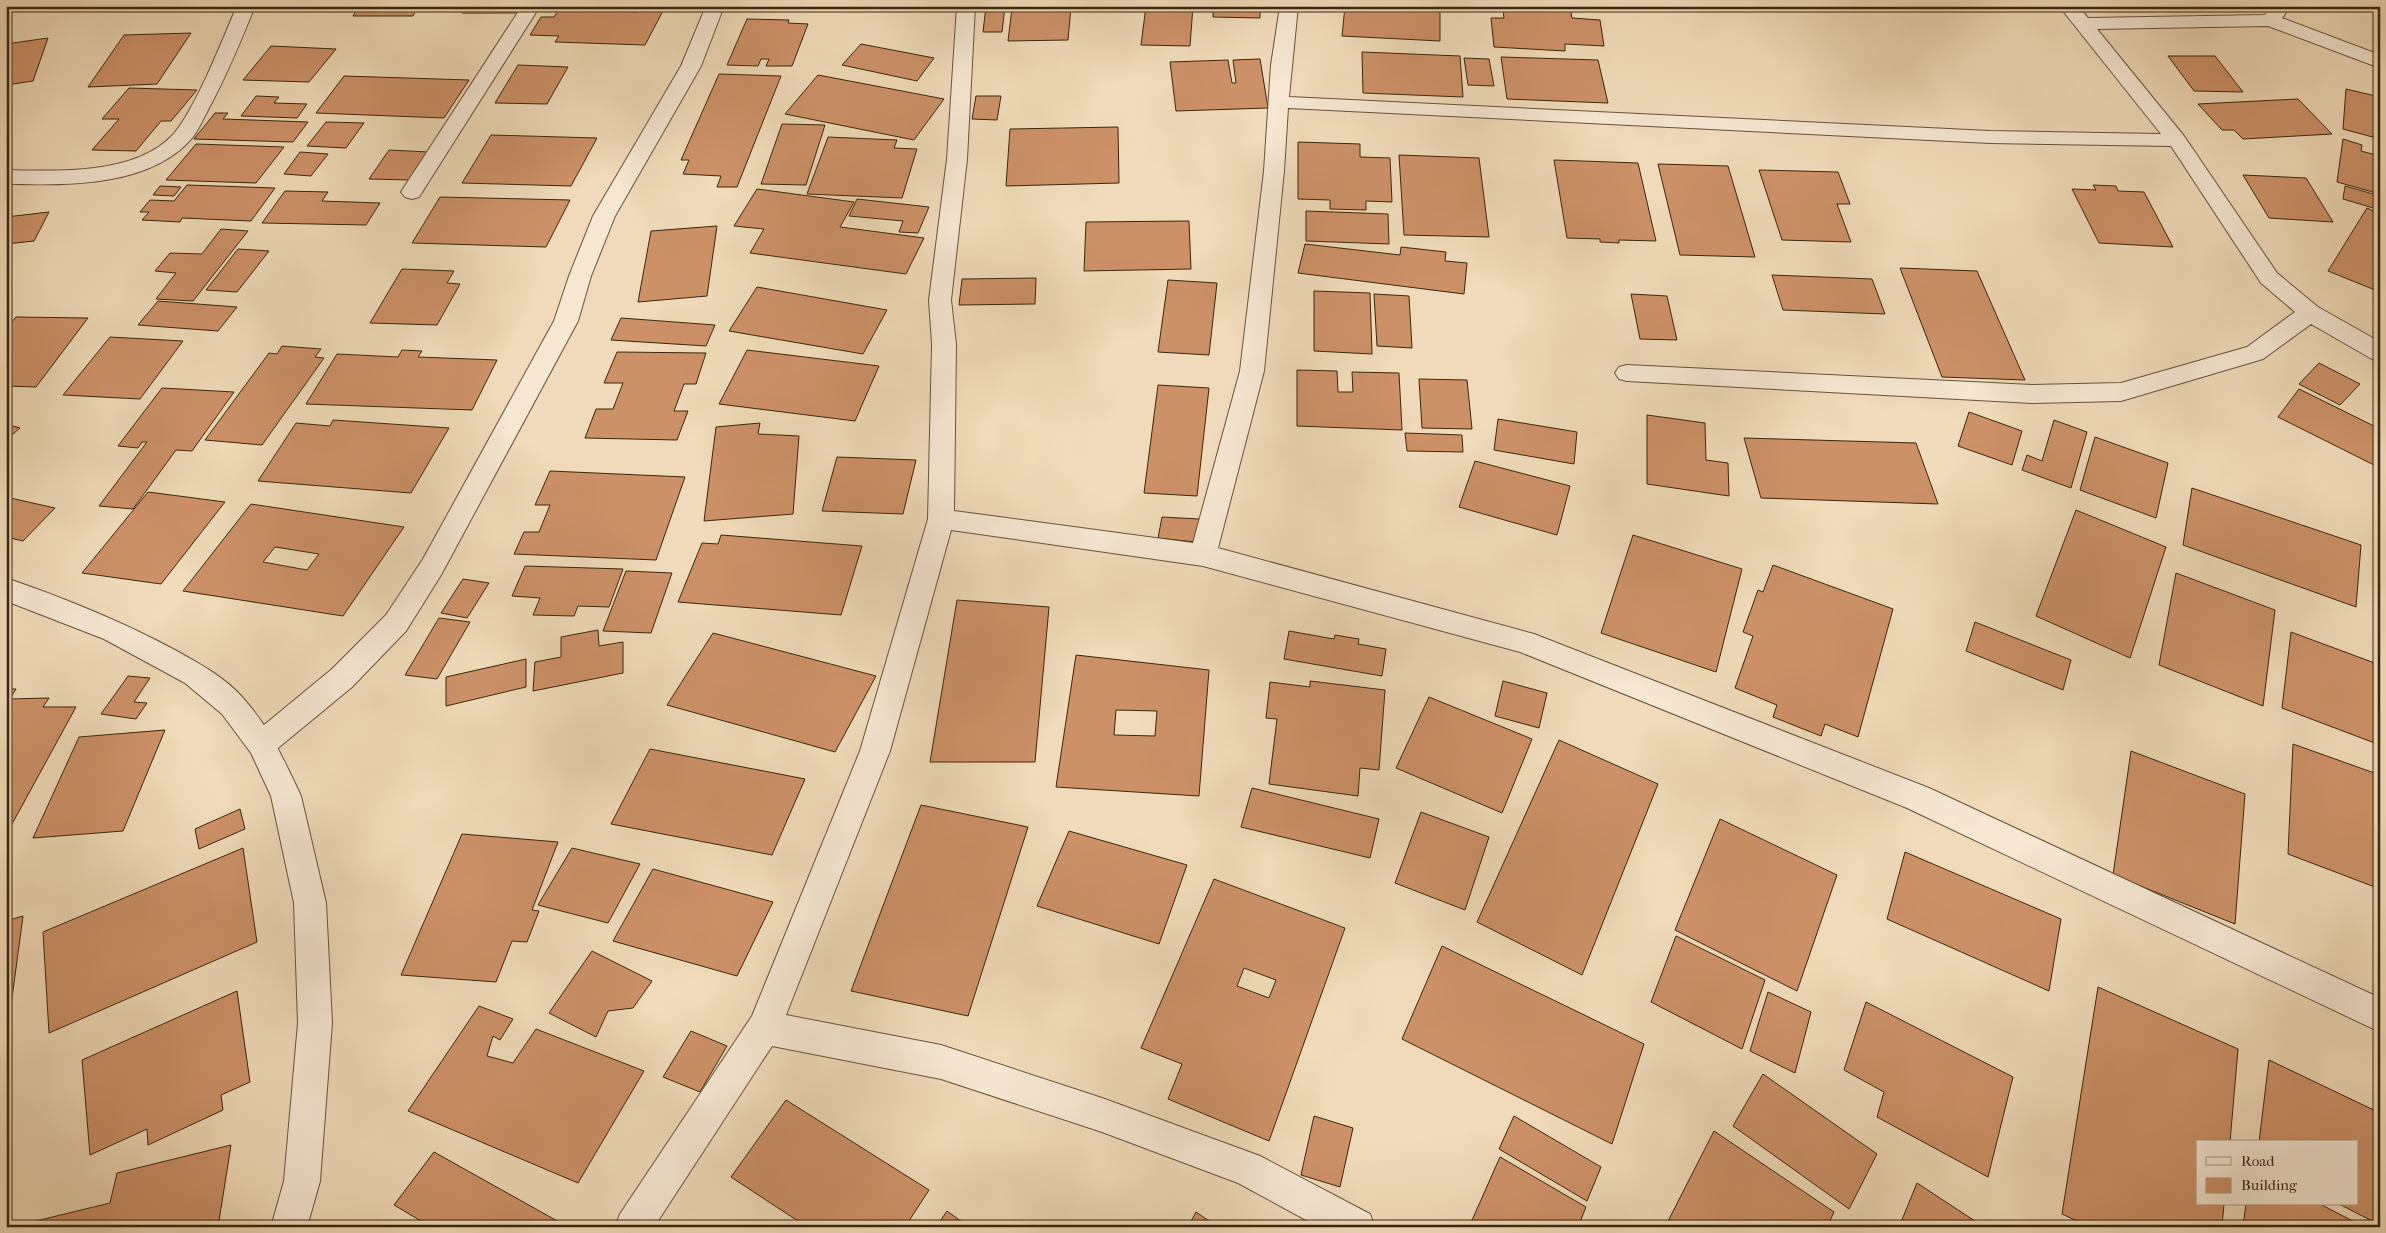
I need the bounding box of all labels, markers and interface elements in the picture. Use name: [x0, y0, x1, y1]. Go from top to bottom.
legend: [2196, 1140, 2358, 1206]
text: Road: [2241, 1152, 2275, 1170]
text: Building: [2241, 1176, 2298, 1194]

